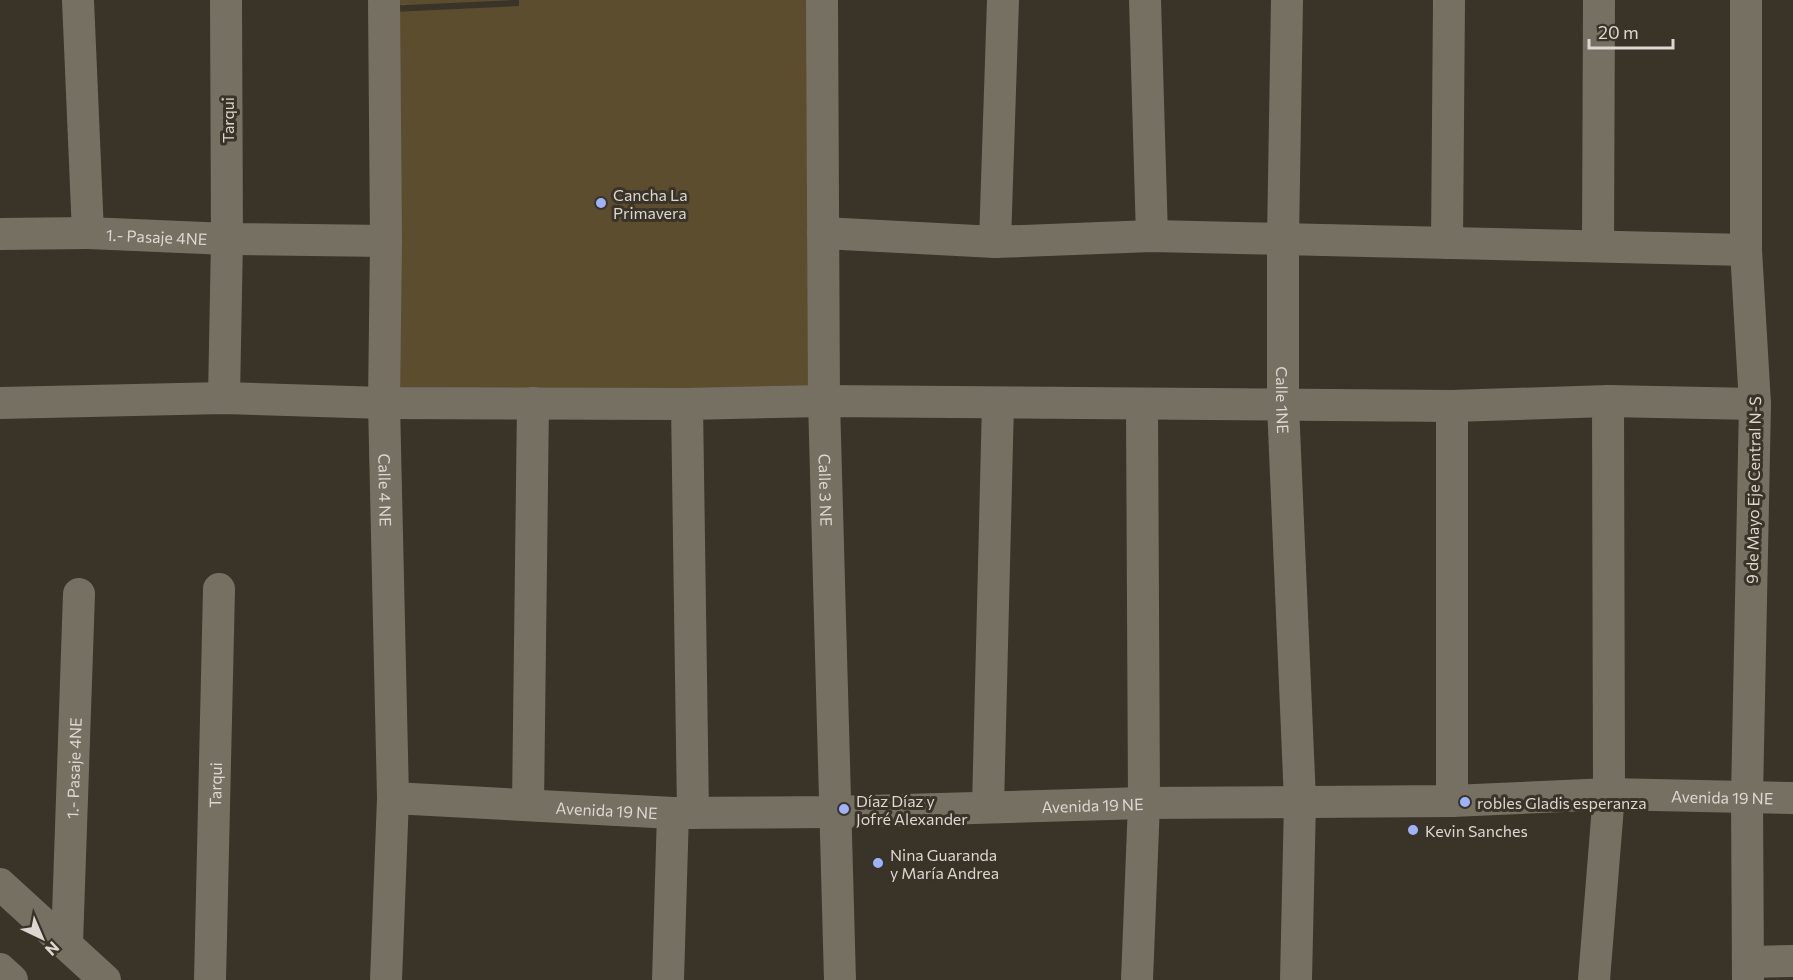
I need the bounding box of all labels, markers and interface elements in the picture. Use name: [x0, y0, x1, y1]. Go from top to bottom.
scale bar: [1589, 12, 1673, 50]
text: 20 m: [1598, 21, 1639, 43]
street label: Tarqui: [218, 97, 237, 143]
place label: Cancha La Primavera: [613, 185, 688, 222]
marker: Cancha La Primavera: [594, 196, 608, 210]
street label: 1.- Pasaje 4NE: [106, 224, 208, 248]
street label: Calle 1NE: [1274, 366, 1294, 434]
street label: 9 de Mayo Eje Central N-S: [1742, 396, 1764, 584]
street label: Calle 4 NE: [376, 453, 396, 527]
street label: Calle 3 NE: [816, 453, 837, 527]
street label: 1.- Pasaje 4NE: [62, 717, 84, 819]
street label: Tarqui: [204, 762, 225, 808]
street label: Avenida 19 NE: [1671, 786, 1773, 807]
place label: Díaz Díaz y Jofré Alexander: [856, 791, 968, 828]
place label: robles Gladis esperanza: [1477, 793, 1647, 812]
street label: Avenida 19 NE: [1041, 794, 1144, 815]
marker: robles Gladis esperanza: [1458, 795, 1472, 809]
street label: Avenida 19 NE: [555, 797, 658, 822]
marker: Díaz Díaz y Jofré Alexander: [837, 802, 851, 816]
place label: Kevin Sanches: [1425, 821, 1528, 840]
marker: Kevin Sanches: [1406, 823, 1420, 837]
place label: Nina Guaranda y María Andrea: [890, 845, 999, 882]
marker: Nina Guaranda y María Andrea: [871, 856, 885, 870]
north arrow: [12, 908, 72, 968]
text: N: [42, 938, 64, 960]

